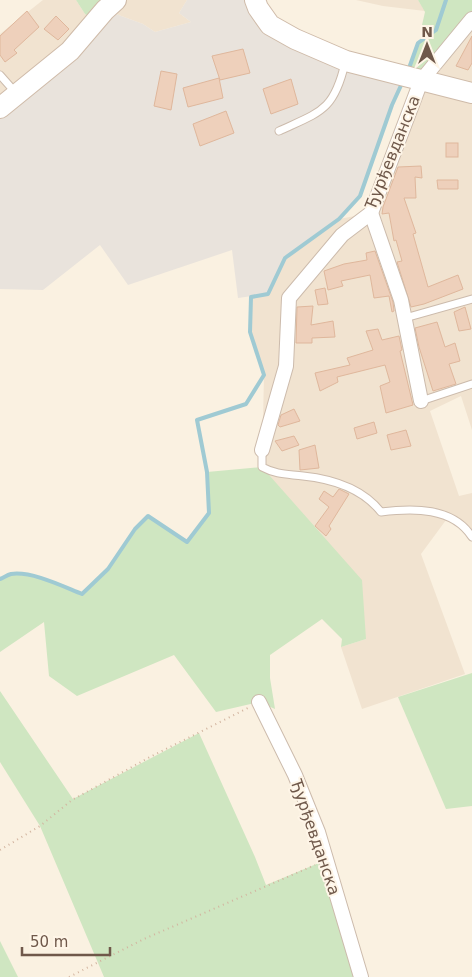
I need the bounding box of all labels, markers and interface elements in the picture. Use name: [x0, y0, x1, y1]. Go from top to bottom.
north arrow: [402, 20, 452, 70]
text: N: [421, 24, 433, 40]
street label: Ђурђевданска: [361, 92, 424, 213]
street label: Ђурђевданска: [287, 776, 344, 897]
scale bar: [22, 924, 110, 956]
text: 50 m: [30, 933, 68, 951]

